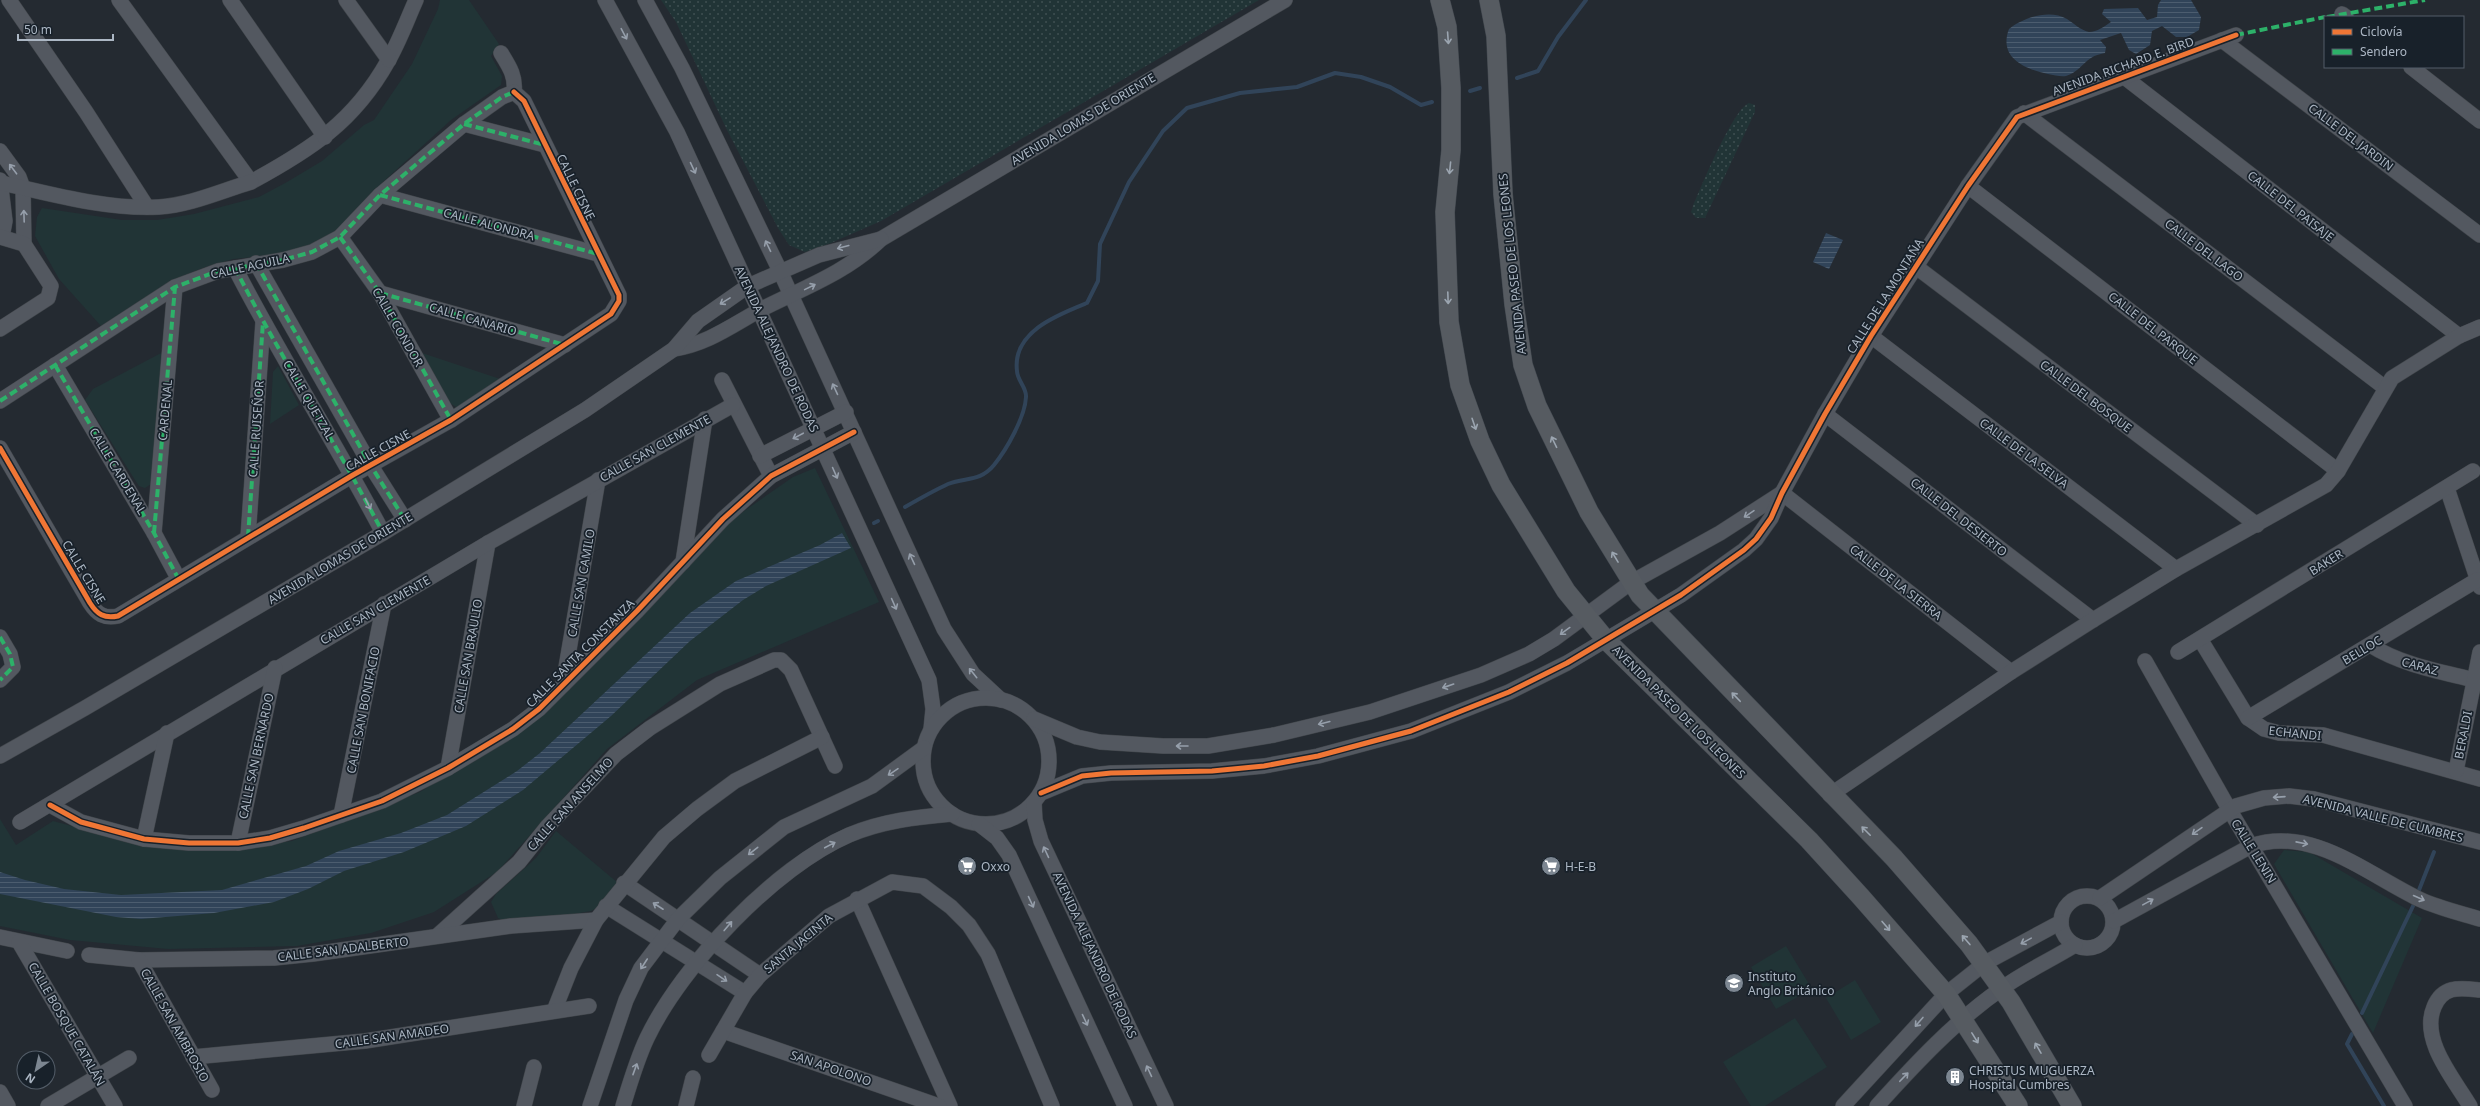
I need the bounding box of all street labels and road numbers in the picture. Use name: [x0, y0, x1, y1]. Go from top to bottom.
street label: AVENIDA RICHARD E. BIRD: [2050, 32, 2196, 100]
street label: AVENIDA LOMAS DE ORIENTE: [1008, 69, 1158, 169]
street label: CALLE DEL JARDIN: [2305, 99, 2397, 175]
street label: CALLE CISNE: [553, 151, 599, 223]
street label: CALLE DEL PAISAJE: [2244, 167, 2338, 245]
street label: AVENIDA PASEO DE LOS LEONES: [1494, 172, 1530, 355]
street label: CALLE ALONDRA: [442, 204, 537, 244]
street label: CALLE DEL LAGO: [2161, 215, 2247, 285]
street label: CALLE DE LA MONTAÑA: [1843, 235, 1928, 357]
street label: CALLE AGUILA: [209, 249, 291, 283]
street label: AVENIDA ALEJANDRO DE RODAS: [731, 263, 823, 435]
street label: CALLE CONDOR: [368, 284, 428, 370]
street label: CALLE DEL PARQUE: [2105, 288, 2201, 368]
street label: CALLE CANARIO: [427, 298, 519, 340]
street label: CALLE DEL BOSQUE: [2037, 356, 2135, 436]
street label: CALLE QUETZAL: [279, 357, 339, 443]
street label: CARDENAL: [154, 379, 176, 441]
street label: CALLE RUISEÑOR: [244, 379, 268, 478]
street label: CALLE SAN CLEMENTE: [596, 410, 714, 486]
street label: CALLE DE LA SELVA: [1976, 414, 2072, 492]
street label: CALLE CARDENAL: [85, 424, 151, 518]
street label: CALLE CISNE: [343, 425, 413, 475]
street label: CALLE DEL DESIERTO: [1907, 474, 2011, 560]
street label: AVENIDA LOMAS DE ORIENTE: [265, 508, 415, 608]
street label: CALLE SAN CAMILO: [563, 527, 599, 639]
street label: CALLE CISNE: [58, 537, 110, 607]
street label: CALLE DE LA SIERRA: [1846, 540, 1946, 624]
street label: BAKER: [2306, 545, 2347, 579]
street label: CALLE SAN CLEMENTE: [317, 571, 433, 649]
street label: CALLE SANTA CONSTANZA: [522, 595, 638, 711]
street label: CALLE SAN BRAULIO: [450, 598, 486, 714]
street label: BELLOC: [2339, 631, 2385, 669]
street label: AVENIDA PASEO DE LOS LEONES: [1609, 642, 1750, 783]
street label: CALLE SAN BONIFACIO: [342, 645, 384, 775]
street label: CARAZ: [2400, 653, 2440, 679]
street label: CALLE SAN BERNARDO: [234, 691, 278, 821]
street label: BERALDI: [2450, 709, 2476, 761]
street label: ECHANDI: [2268, 722, 2322, 744]
street label: CALLE SAN ANSELMO: [523, 753, 617, 855]
street label: AVENIDA VALLE DE CUMBRES: [2301, 790, 2465, 846]
street label: CALLE LENIN: [2227, 816, 2281, 886]
street label: AVENIDA ALEJANDRO DE RODAS: [1049, 869, 1141, 1041]
street label: SANTA JACINTA: [760, 909, 836, 977]
street label: CALLE SAN ADALBERTO: [276, 933, 410, 965]
street label: CALLE BOSQUE CATALÁN: [26, 960, 108, 1088]
street label: CALLE SAN AMBROSIO: [137, 965, 213, 1085]
street label: CALLE SAN AMADEO: [334, 1020, 450, 1052]
street label: SAN APOLONO: [788, 1046, 874, 1090]

